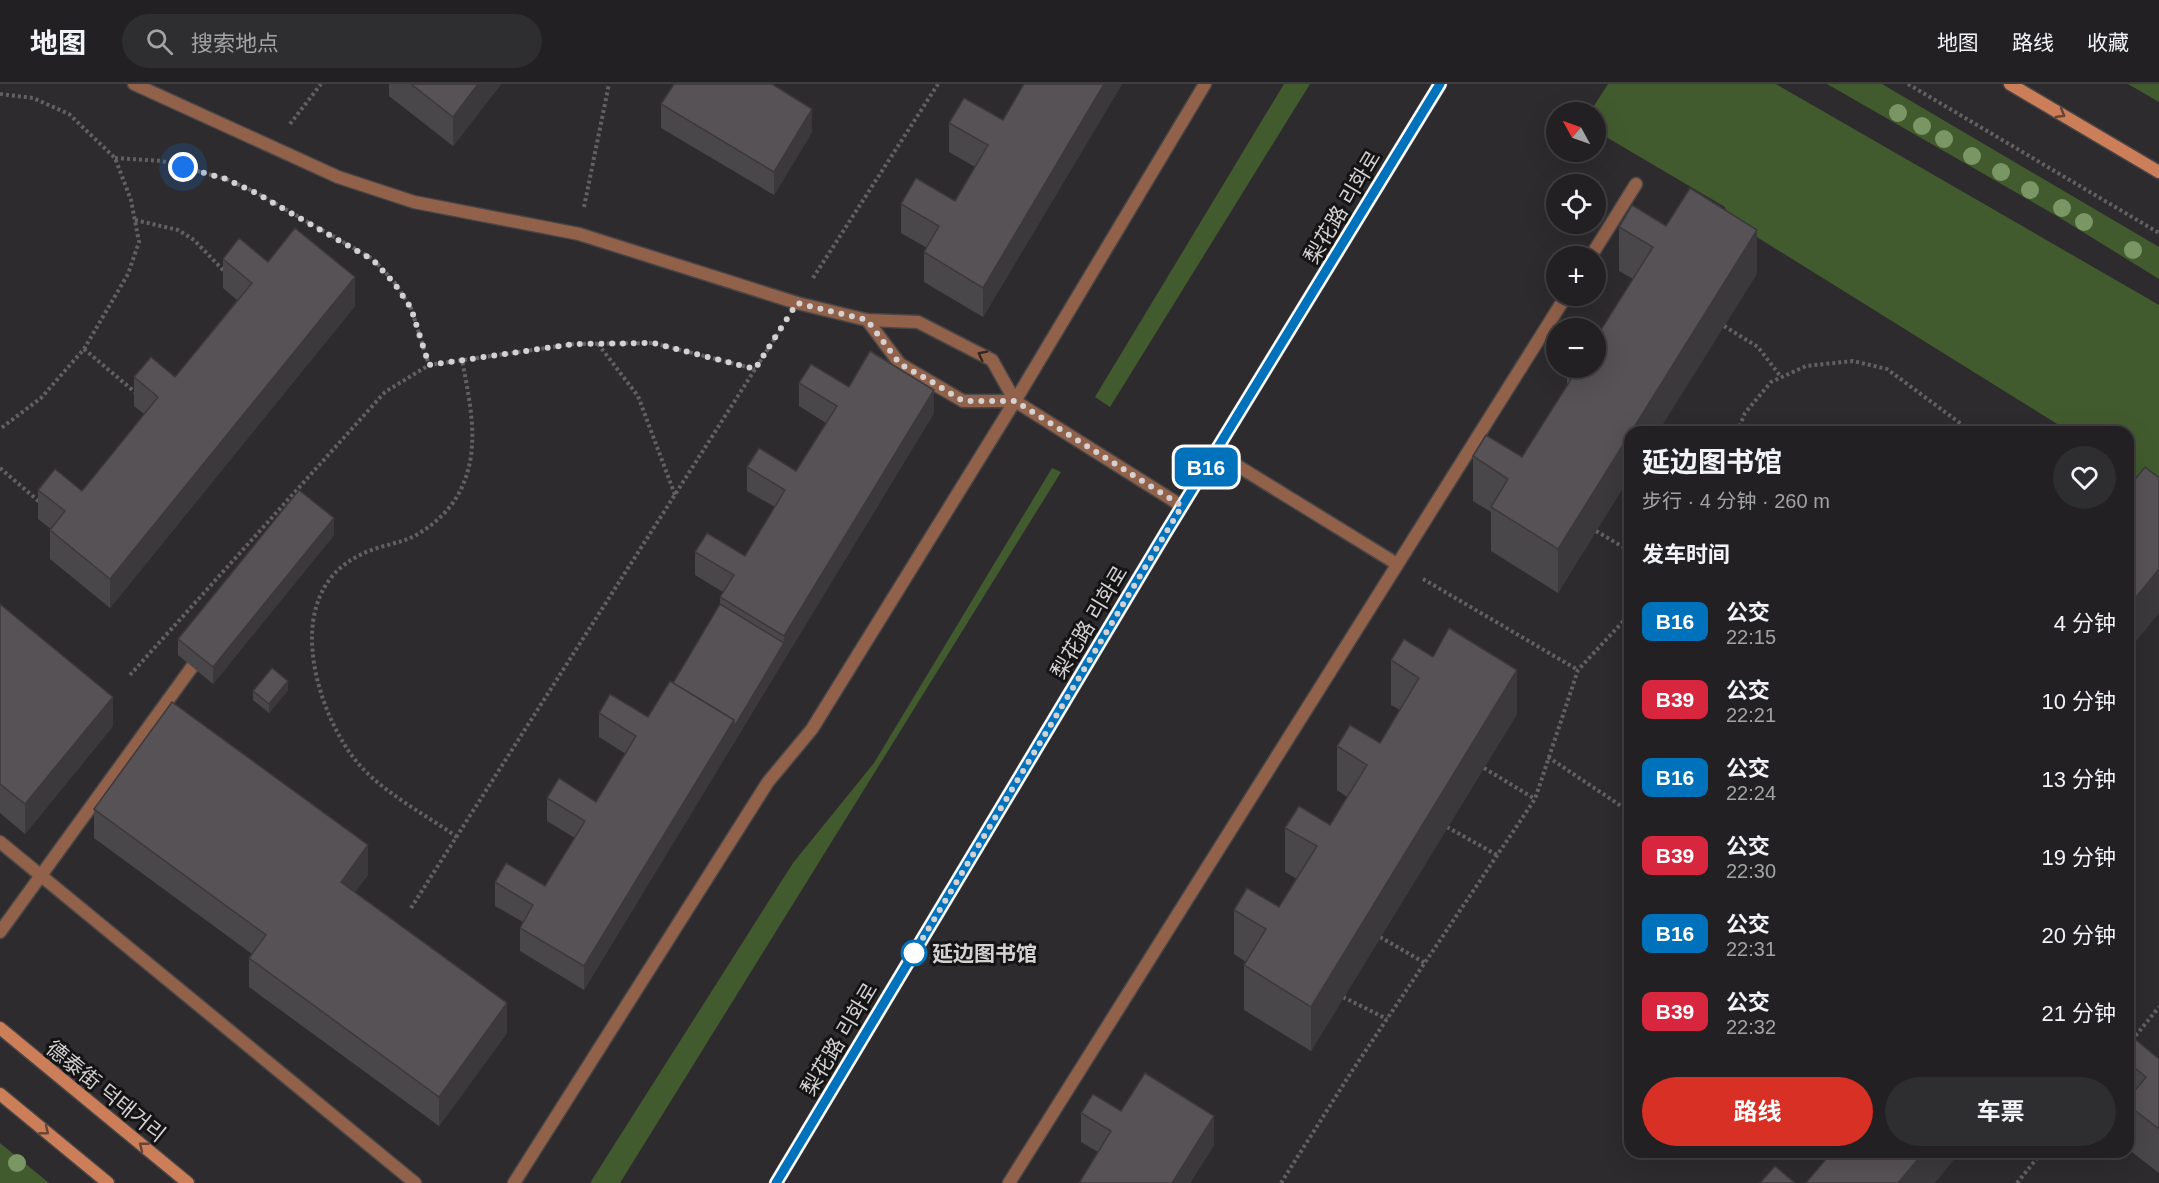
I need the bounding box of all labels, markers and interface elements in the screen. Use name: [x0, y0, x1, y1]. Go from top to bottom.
search box: [122, 14, 542, 68]
icon: search: [143, 25, 176, 58]
text: 地图: [30, 28, 86, 59]
text: 搜索地点: [191, 31, 279, 56]
text: 地图: [1937, 31, 1979, 54]
text: 路线: [2012, 31, 2054, 54]
text: 收藏: [2087, 31, 2129, 54]
north arrow: [1546, 102, 1606, 162]
map controls: [1546, 102, 1606, 378]
one-way arrow: [2055, 106, 2065, 118]
street label: 梨花路 리화로: [1299, 147, 1385, 267]
your location: [168, 152, 198, 182]
button: locate: [1546, 174, 1606, 234]
button: +: [1546, 246, 1606, 306]
button: −: [1546, 318, 1606, 378]
one-way arrow: [977, 351, 988, 362]
button: heart: [2053, 446, 2116, 509]
text: 延边图书馆: [1642, 447, 1782, 478]
line badge: B16: [1172, 448, 1240, 487]
text: B16: [1187, 456, 1225, 479]
text: 步行 · 4 分钟 · 260 m: [1642, 490, 1830, 512]
text: 发车时间: [1642, 542, 1730, 567]
street label: 梨花路 리화로: [1046, 562, 1132, 682]
text: 公交: [1726, 600, 1770, 625]
text: B16: [1656, 610, 1694, 633]
text: 4 分钟: [2054, 611, 2116, 636]
text: 22:15: [1726, 626, 1776, 648]
text: 公交: [1726, 678, 1770, 703]
text: B39: [1656, 688, 1694, 711]
text: 10 分钟: [2041, 689, 2116, 714]
text: 22:21: [1726, 704, 1776, 726]
text: 公交: [1726, 756, 1770, 781]
text: B16: [1656, 766, 1694, 789]
text: 13 分钟: [2041, 767, 2116, 792]
text: 22:24: [1726, 782, 1776, 804]
text: 公交: [1726, 834, 1770, 859]
text: B39: [1656, 844, 1694, 867]
text: 19 分钟: [2041, 845, 2116, 870]
text: 22:30: [1726, 860, 1776, 882]
text: 公交: [1726, 912, 1770, 937]
text: B16: [1656, 922, 1694, 945]
text: 20 分钟: [2041, 923, 2116, 948]
text: 22:31: [1726, 938, 1776, 960]
marker: 延边图书馆: [901, 940, 927, 966]
place label: 延边图书馆: [932, 942, 1037, 965]
street label: 梨花路 리화로: [796, 979, 882, 1099]
text: 公交: [1726, 990, 1770, 1015]
text: B39: [1656, 1000, 1694, 1023]
text: 21 分钟: [2041, 1001, 2116, 1026]
text: 22:32: [1726, 1016, 1776, 1038]
street label: 德泰街 덕태거리: [42, 1036, 170, 1146]
button: 路线: [1642, 1077, 1873, 1146]
button: 车票: [1885, 1077, 2116, 1146]
one-way arrow: [38, 1124, 49, 1135]
one-way arrow: [139, 1142, 150, 1153]

